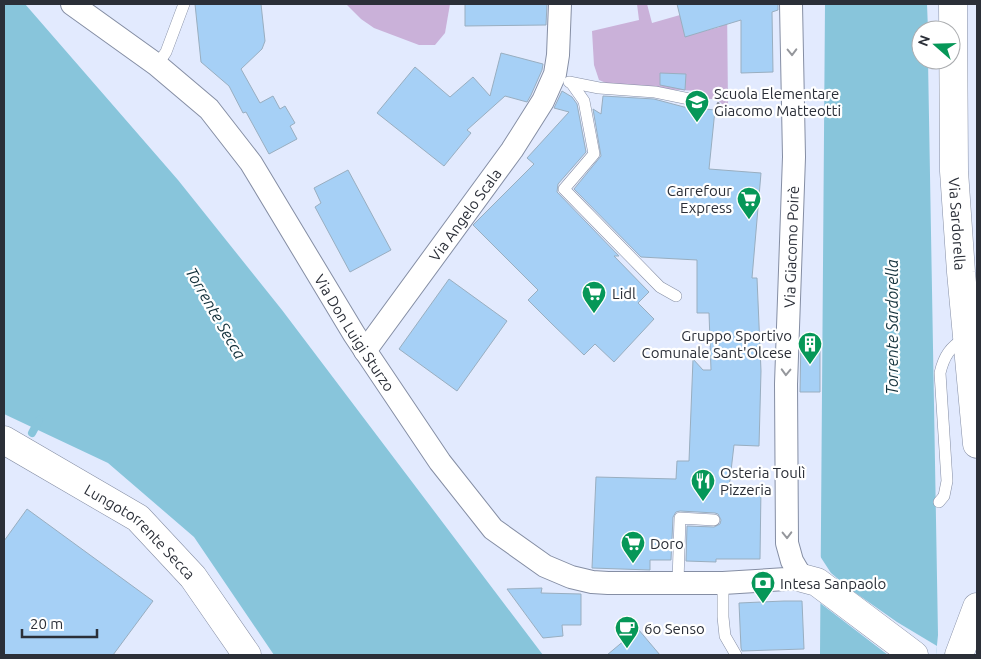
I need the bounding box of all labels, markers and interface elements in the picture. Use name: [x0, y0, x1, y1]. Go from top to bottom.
north arrow: [911, 20, 961, 70]
text: N: [914, 33, 933, 48]
one-way arrow: [787, 49, 797, 57]
place label: Scuola Elementare Giacomo Matteotti: [714, 85, 841, 119]
school or university icon: Scuola Elementare Giacomo Matteotti: [684, 89, 710, 123]
street label: Via Angelo Scala: [425, 165, 504, 264]
street label: Via Sardorella: [946, 177, 969, 271]
place label: Carrefour Express: [667, 182, 732, 216]
street label: Via Giacomo Poirè: [780, 185, 801, 308]
supermarket icon: Carrefour Express: [736, 186, 762, 220]
water label: Torrente Sardorella: [883, 259, 901, 395]
water label: Torrente Secca: [182, 264, 250, 362]
street label: Via Don Luigi Sturzo: [311, 271, 398, 394]
supermarket icon: Lidl: [581, 280, 607, 314]
place label: Lidl: [612, 285, 636, 302]
place label: Gruppo Sportivo Comunale Sant'Olcese: [642, 327, 792, 361]
building icon: Gruppo Sportivo Comunale Sant'Olcese: [797, 331, 823, 365]
one-way arrow: [781, 369, 791, 377]
place label: Osteria Toulì Pizzeria: [720, 464, 805, 498]
restaurant icon: Osteria Toulì Pizzeria: [690, 468, 716, 502]
street label: Lungotorrente Secca: [82, 480, 199, 582]
supermarket icon: Doro: [620, 530, 646, 564]
one-way arrow: [782, 532, 792, 539]
place label: Doro: [650, 535, 684, 552]
bank icon: Intesa Sanpaolo: [750, 570, 776, 604]
place label: Intesa Sanpaolo: [780, 575, 886, 592]
scale bar: [22, 606, 98, 638]
text: 20 m: [30, 615, 63, 632]
cafe icon: 6o Senso: [614, 615, 640, 649]
place label: 6o Senso: [644, 620, 705, 637]

